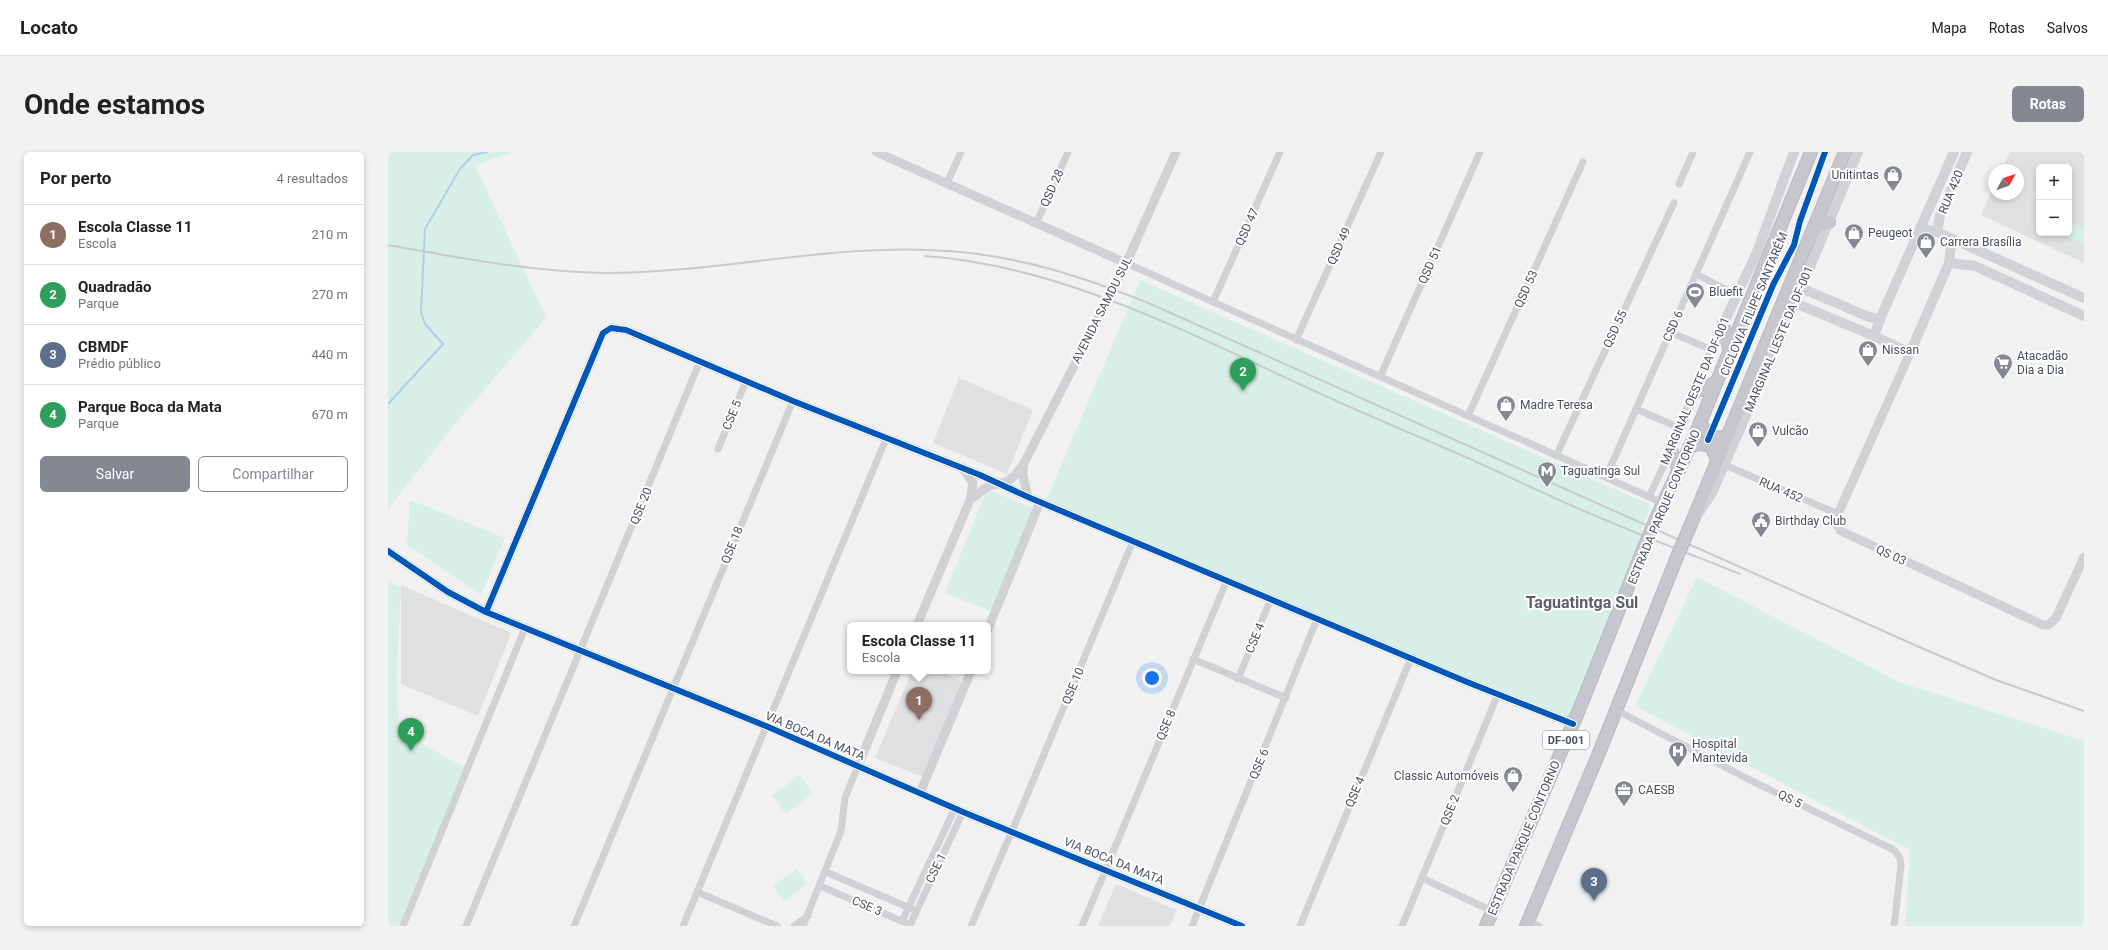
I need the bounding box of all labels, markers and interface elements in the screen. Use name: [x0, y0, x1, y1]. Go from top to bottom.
text: Locato: [20, 16, 78, 39]
text: Mapa: [1931, 20, 1967, 36]
text: Rotas: [1989, 20, 2025, 36]
text: Salvos: [2047, 20, 2088, 36]
button: Rotas: [2012, 86, 2084, 122]
text: Onde estamos: [24, 88, 205, 121]
shop icon: Unitintas: [1882, 164, 1904, 192]
north arrow: [1988, 164, 2024, 200]
map controls: [2036, 164, 2072, 236]
button: +: [2036, 164, 2072, 200]
street label: QSD 28: [1038, 167, 1067, 209]
text: Por perto: [40, 168, 111, 188]
place label: Unitintas: [1832, 168, 1879, 182]
street label: RUA 420: [1936, 168, 1966, 216]
text: 4 resultados: [276, 171, 348, 186]
button: −: [2036, 200, 2072, 236]
street label: QSD 47: [1233, 206, 1262, 248]
text: Escola Classe 11: [78, 218, 192, 236]
shop icon: Peugeot: [1843, 222, 1865, 250]
street label: QSD 49: [1325, 225, 1353, 267]
place label: Peugeot: [1868, 226, 1912, 240]
text: 1: [49, 227, 57, 242]
text: 210 m: [311, 227, 348, 242]
street label: CICLOVIA FILIPE SANTARÉM: [1716, 230, 1791, 378]
shop icon: Carrera Brasília: [1915, 231, 1937, 259]
place label: Carrera Brasília: [1940, 235, 2021, 249]
text: Escola: [78, 236, 117, 251]
street label: QSD 51: [1416, 244, 1444, 286]
street label: AVENIDA SAMDU SUL: [1069, 254, 1135, 366]
street label: MARGINAL LESTE DA DF-001: [1742, 264, 1816, 414]
street label: QSD 53: [1512, 268, 1540, 310]
text: Quadradão: [78, 278, 151, 296]
sports icon: Bluefit: [1684, 281, 1706, 309]
place label: Bluefit: [1709, 285, 1743, 299]
text: 2: [49, 287, 57, 302]
text: 270 m: [311, 287, 348, 302]
text: Parque: [78, 296, 119, 311]
street label: QSD 55: [1600, 308, 1630, 350]
street label: CSD 6: [1660, 308, 1686, 344]
street label: MARGINAL OESTE DA DF-001: [1658, 315, 1732, 467]
text: CBMDF: [78, 338, 129, 356]
shop icon: Nissan: [1857, 339, 1879, 367]
place label: Nissan: [1882, 343, 1919, 357]
text: 3: [49, 347, 57, 362]
text: 440 m: [311, 347, 348, 362]
place label: Atacadão Dia a Dia: [2017, 349, 2068, 377]
supermarket icon: Atacadão Dia a Dia: [1992, 352, 2014, 380]
text: Prédio público: [78, 356, 161, 371]
pin: 2: [1230, 358, 1256, 391]
shop icon: Madre Teresa: [1495, 394, 1517, 422]
text: Parque Boca da Mata: [78, 398, 222, 416]
street label: CSE 5: [720, 398, 744, 432]
place label: Madre Teresa: [1520, 398, 1593, 412]
text: 4: [49, 407, 57, 422]
text: 670 m: [311, 407, 348, 422]
text: Parque: [78, 416, 119, 431]
shop icon: Vulcão: [1747, 420, 1769, 448]
place label: Vulcão: [1772, 424, 1809, 438]
street label: ESTRADA PARQUE CONTORNO: [1625, 428, 1703, 586]
button: Salvar: [40, 456, 190, 492]
button: Compartilhar: [198, 456, 348, 492]
metro station icon: Taguatinga Sul: [1536, 460, 1558, 488]
place label: Taguatinga Sul: [1561, 464, 1640, 478]
street label: RUA 452: [1757, 475, 1805, 506]
street label: QSE 20: [627, 485, 655, 527]
public building icon: Birthday Club: [1750, 510, 1772, 538]
place label: Birthday Club: [1775, 514, 1846, 528]
street label: QSE 18: [718, 524, 746, 566]
street label: QS 03: [1874, 542, 1908, 568]
district label: Taguatintga Sul: [1526, 593, 1638, 612]
street label: CSE 4: [1243, 621, 1267, 655]
popup: [847, 622, 991, 674]
text: Escola Classe 11: [862, 632, 976, 650]
text: Escola: [862, 650, 900, 665]
street label: QSE 10: [1059, 665, 1087, 707]
your location: [1142, 668, 1162, 688]
pin: 1: [906, 687, 932, 720]
street label: QSE 8: [1154, 707, 1179, 742]
street label: VIA BOCA DA MATA: [763, 709, 867, 763]
pin: 4: [398, 718, 424, 751]
road number: DF-001: [1543, 731, 1589, 749]
place label: Hospital Mantevida: [1692, 737, 1748, 765]
hospital icon: Hospital Mantevida: [1667, 740, 1689, 768]
street label: QSE 6: [1246, 746, 1272, 781]
street label: ESTRADA PARQUE CONTORNO: [1485, 759, 1563, 917]
shop icon: Classic Automóveis: [1502, 765, 1524, 793]
place label: Classic Automóveis: [1394, 769, 1499, 783]
street label: QSE 4: [1342, 774, 1368, 809]
office icon: CAESB: [1613, 779, 1635, 807]
place label: CAESB: [1638, 783, 1675, 797]
street label: QS 5: [1776, 787, 1805, 811]
street label: QSE 2: [1438, 792, 1463, 827]
street label: VIA BOCA DA MATA: [1062, 834, 1166, 888]
street label: CSE 1: [923, 851, 949, 885]
pin: 3: [1581, 868, 1607, 901]
street label: CSE 3: [850, 893, 884, 919]

